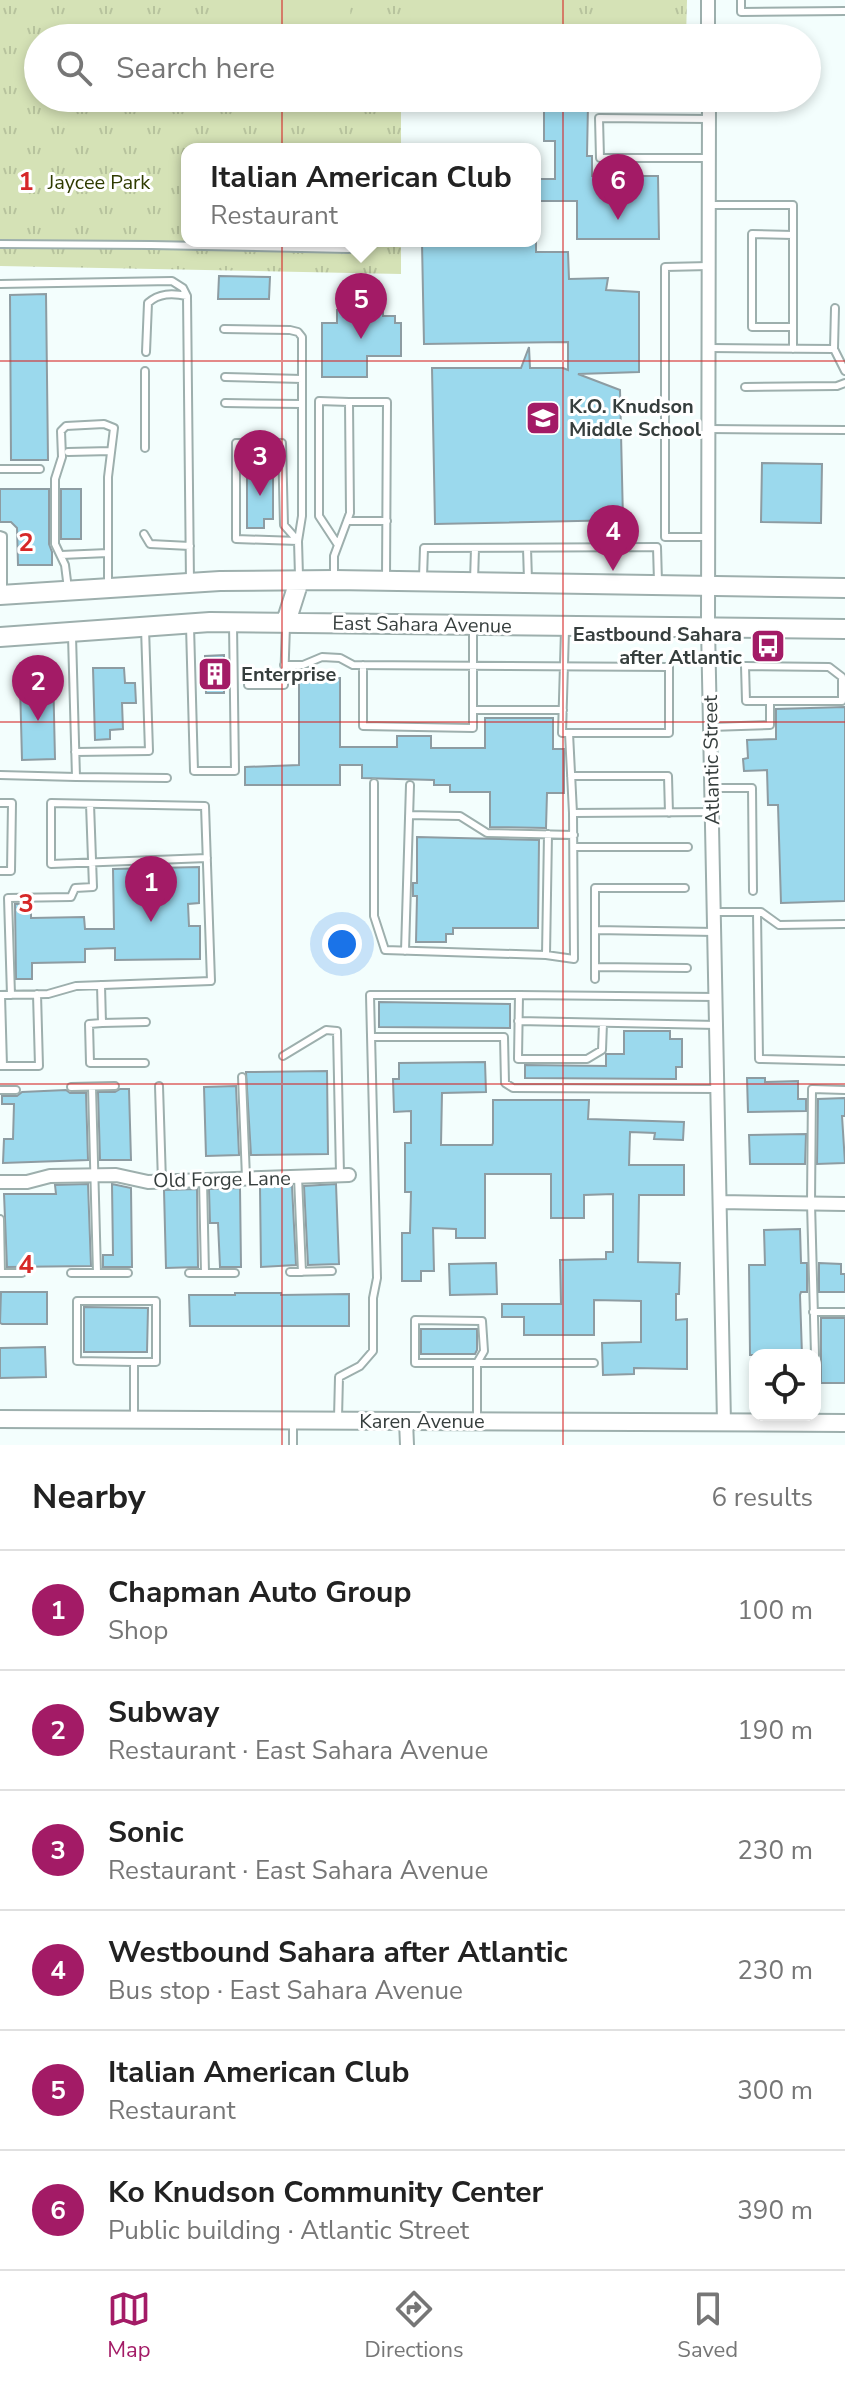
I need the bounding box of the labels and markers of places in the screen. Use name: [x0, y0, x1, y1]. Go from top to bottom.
pin: 6: [592, 154, 644, 220]
pin: 5: [335, 273, 387, 339]
place label: K.O. Knudson Middle School: [569, 393, 702, 443]
school or university icon: K.O. Knudson Middle School: [524, 399, 562, 437]
pin: 3: [234, 430, 286, 496]
pin: 4: [587, 505, 639, 571]
place label: Eastbound Sahara after Atlantic: [573, 621, 743, 671]
bus stop icon: Eastbound Sahara after Atlantic: [749, 627, 787, 665]
pin: 2: [12, 655, 64, 721]
building icon: Enterprise: [196, 655, 234, 693]
place label: Enterprise: [241, 661, 337, 688]
pin: 1: [125, 856, 177, 922]

